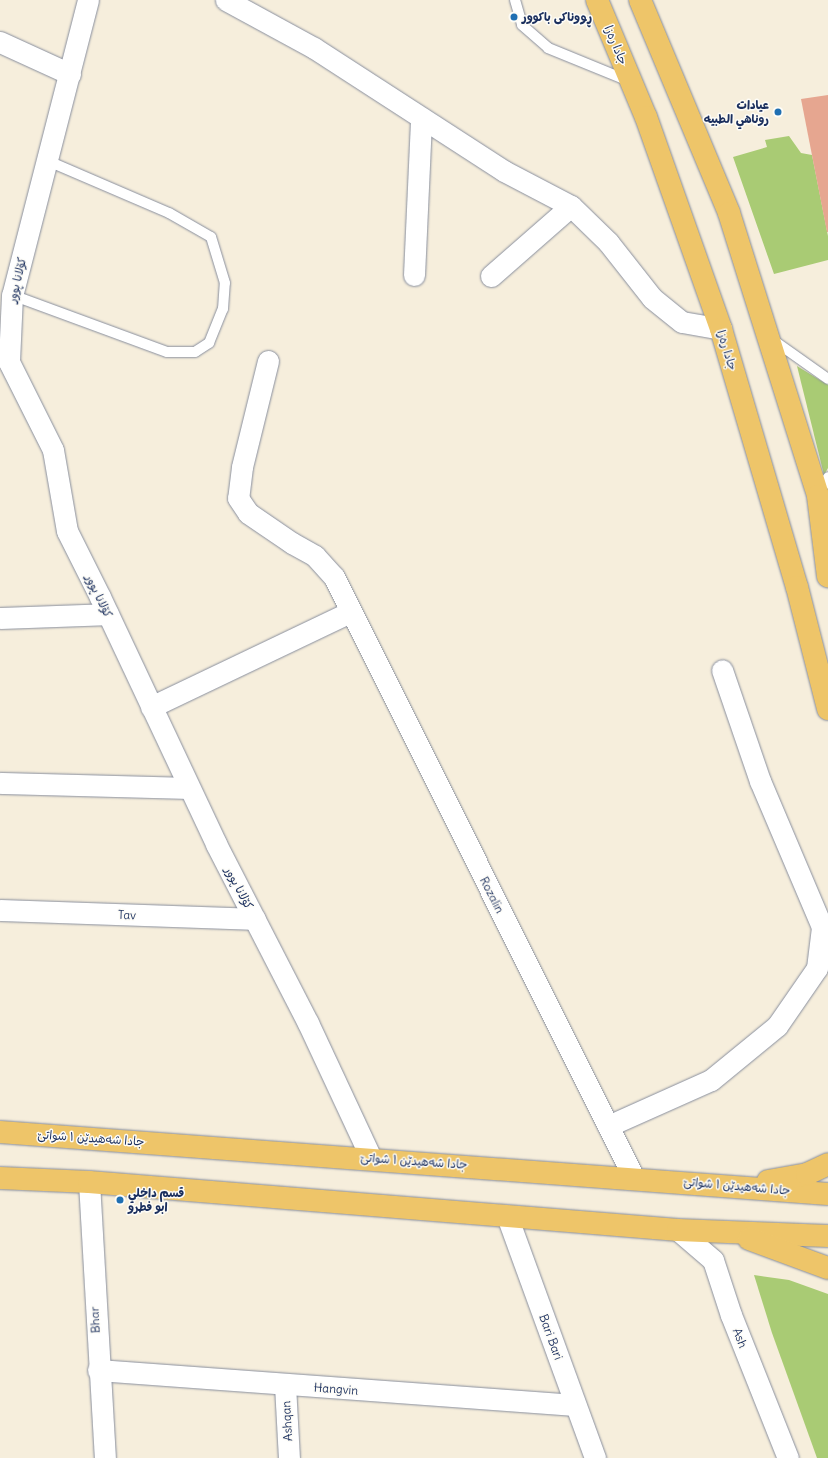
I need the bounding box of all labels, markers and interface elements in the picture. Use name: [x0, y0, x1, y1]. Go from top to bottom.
place label: ڕووناکی باکوور: [522, 10, 592, 24]
marker: ڕووناکی باکوور: [509, 12, 519, 22]
street label: جادا ره‌زا: [601, 23, 631, 67]
place label: عيادات روناهي الطبيه: [704, 98, 769, 126]
marker: عيادات روناهي الطبيه: [772, 106, 784, 118]
street label: کۆلانا پوور: [5, 256, 29, 304]
street label: جادا ره‌زا: [714, 328, 740, 372]
street label: کۆلانا پوور: [82, 572, 116, 620]
street label: کۆلانا پوور: [222, 864, 256, 912]
street label: Rozalin: [477, 874, 507, 916]
street label: Tav: [118, 907, 136, 923]
street label: جادا شەهیدێن ١ شواتێ: [37, 1127, 145, 1149]
street label: جادا شەهیدێن ١ شواتێ: [360, 1150, 468, 1172]
street label: جادا شەهیدێن ١ شواتێ: [683, 1174, 791, 1198]
place label: قسم داخلي ابو فطرو: [128, 1186, 184, 1214]
marker: قسم داخلي ابو فطرو: [115, 1195, 125, 1205]
street label: Bhar: [87, 1306, 103, 1334]
street label: Bari Bari: [536, 1312, 566, 1362]
street label: Ash: [730, 1326, 750, 1350]
street label: Hangvin: [313, 1380, 359, 1398]
street label: Ashqan: [279, 1400, 295, 1442]

